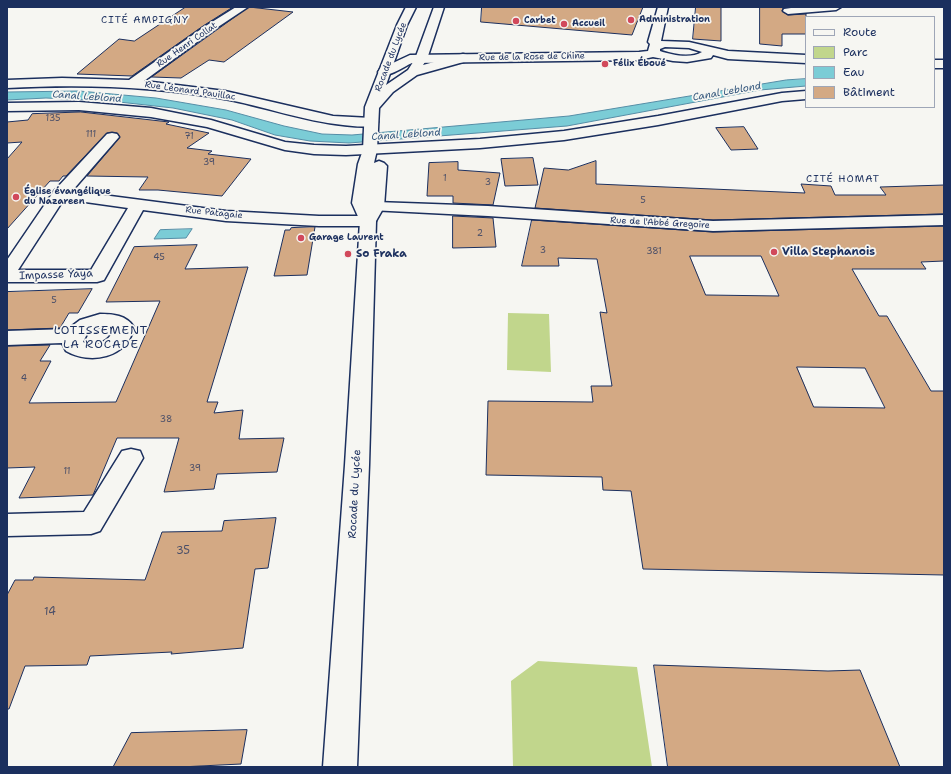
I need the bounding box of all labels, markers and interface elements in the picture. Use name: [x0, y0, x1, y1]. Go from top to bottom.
district label: CITÉ AMPIGNY: [101, 14, 189, 26]
marker: Administration: [626, 15, 636, 25]
place label: Administration: [639, 15, 710, 25]
marker: Carbet: [511, 16, 521, 26]
place label: Carbet: [524, 16, 556, 26]
legend: [805, 16, 935, 108]
marker: Accueil: [559, 19, 569, 29]
place label: Accueil: [572, 19, 605, 29]
street label: Rue Henri Collat: [155, 20, 219, 70]
street label: Rocade du Lycée: [373, 21, 409, 93]
text: Route: [843, 24, 877, 40]
text: Parc: [843, 44, 868, 60]
street label: Rue de la Rose de Chine: [479, 51, 585, 63]
marker: Félix Éboué: [600, 59, 610, 69]
place label: Félix Éboué: [613, 59, 666, 69]
text: Eau: [843, 64, 864, 80]
street label: Rue Léonard Pauillac: [144, 79, 236, 103]
water label: Canal Leblond: [692, 80, 762, 104]
text: Bâtiment: [843, 84, 895, 100]
water label: Canal Leblond: [52, 89, 122, 105]
house number: 135: [46, 114, 60, 124]
water label: Canal Leblond: [371, 127, 441, 143]
house number: 111: [86, 130, 96, 140]
house number: 71: [184, 132, 194, 142]
house number: 39: [203, 158, 215, 168]
district label: CITÉ HOMAT: [806, 173, 880, 185]
house number: 1: [443, 174, 447, 184]
house number: 3: [485, 178, 491, 188]
place label: Église évangélique du Nazareen: [24, 187, 111, 208]
marker: Église évangélique du Nazareen: [11, 192, 21, 202]
house number: 5: [640, 196, 646, 206]
street label: Rue Patagaie: [185, 205, 243, 221]
street label: Rue de l'Abbé Gregoire: [610, 215, 710, 231]
house number: 2: [477, 229, 483, 239]
marker: Garage Laurent: [296, 233, 306, 243]
place label: Garage Laurent: [309, 233, 384, 243]
place label: Villa Stephanois: [782, 245, 875, 259]
house number: 3: [540, 246, 546, 256]
place label: So Fraka: [356, 247, 407, 261]
house number: 381: [646, 247, 662, 257]
marker: Villa Stephanois: [769, 247, 779, 257]
marker: So Fraka: [343, 249, 353, 259]
house number: 45: [153, 253, 165, 263]
street label: Impasse Yaya: [19, 267, 93, 283]
house number: 5: [51, 296, 57, 306]
district label: LOTISSEMENT LA ROCADE: [54, 324, 148, 352]
house number: 4: [21, 374, 27, 384]
house number: 38: [160, 415, 172, 425]
street label: Rocade du Lycée: [346, 449, 364, 539]
house number: 39: [189, 464, 201, 474]
house number: 11: [63, 467, 71, 477]
house number: 35: [176, 544, 190, 558]
house number: 14: [44, 605, 56, 619]

